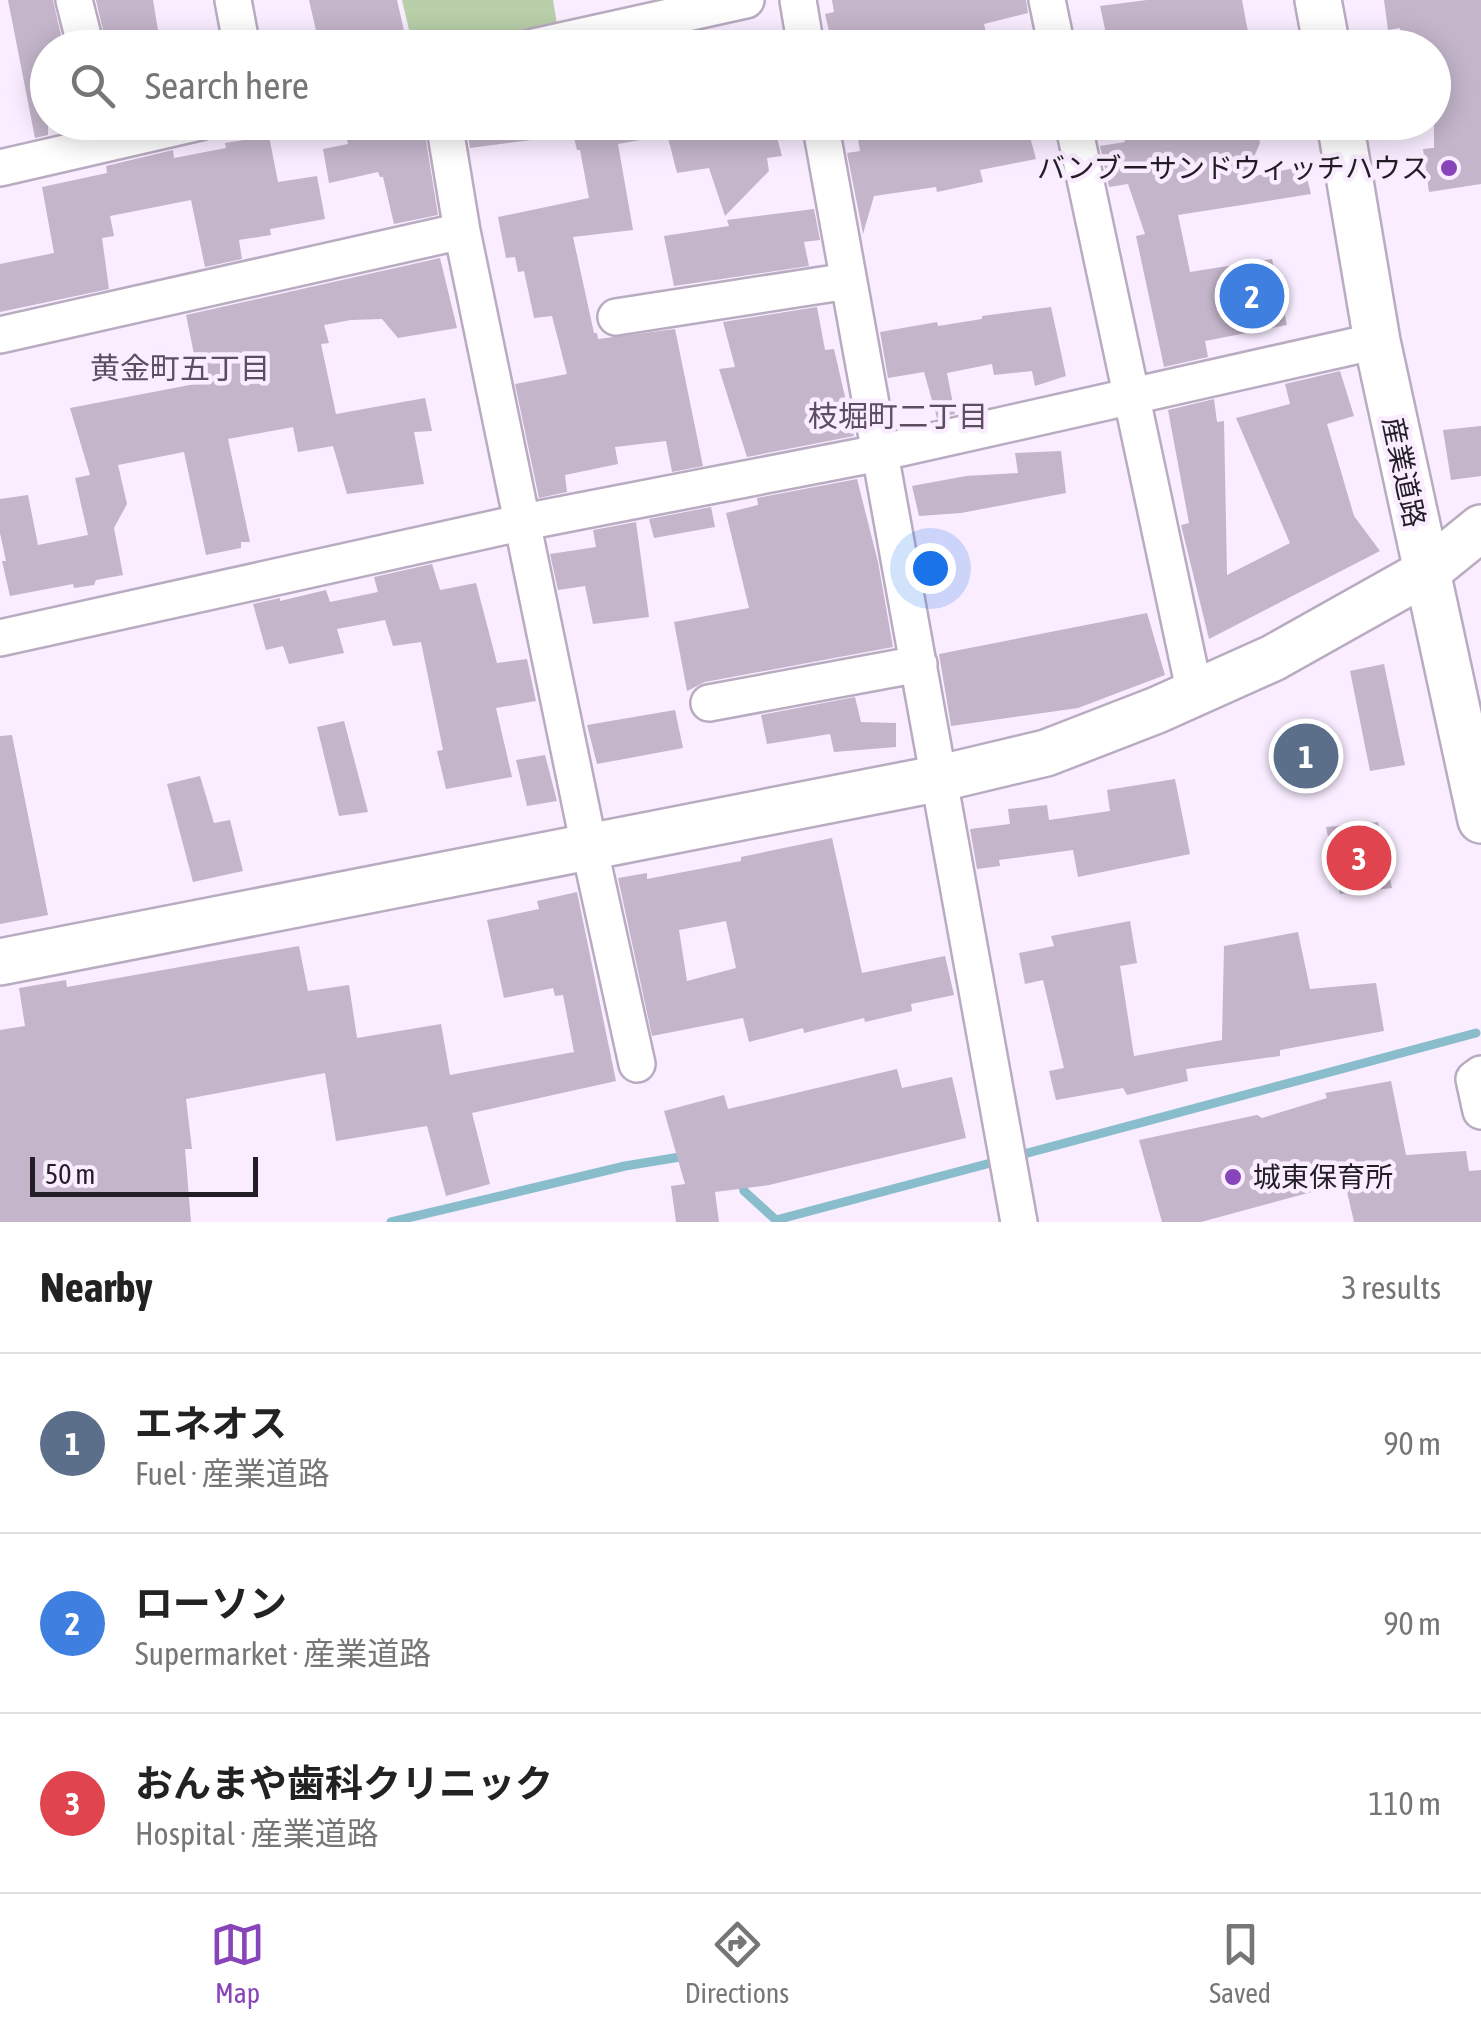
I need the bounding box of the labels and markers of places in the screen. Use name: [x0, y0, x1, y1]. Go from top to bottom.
place label: バンブーサンドウィッチハウス: [1037, 152, 1429, 184]
marker: バンブーサンドウィッチハウス: [1438, 157, 1460, 179]
pin: 2: [1220, 258, 1284, 334]
pin: 1: [1274, 718, 1338, 794]
pin: 3: [1326, 820, 1392, 896]
place label: 城東保育所: [1253, 1161, 1393, 1193]
marker: 城東保育所: [1222, 1166, 1244, 1188]

